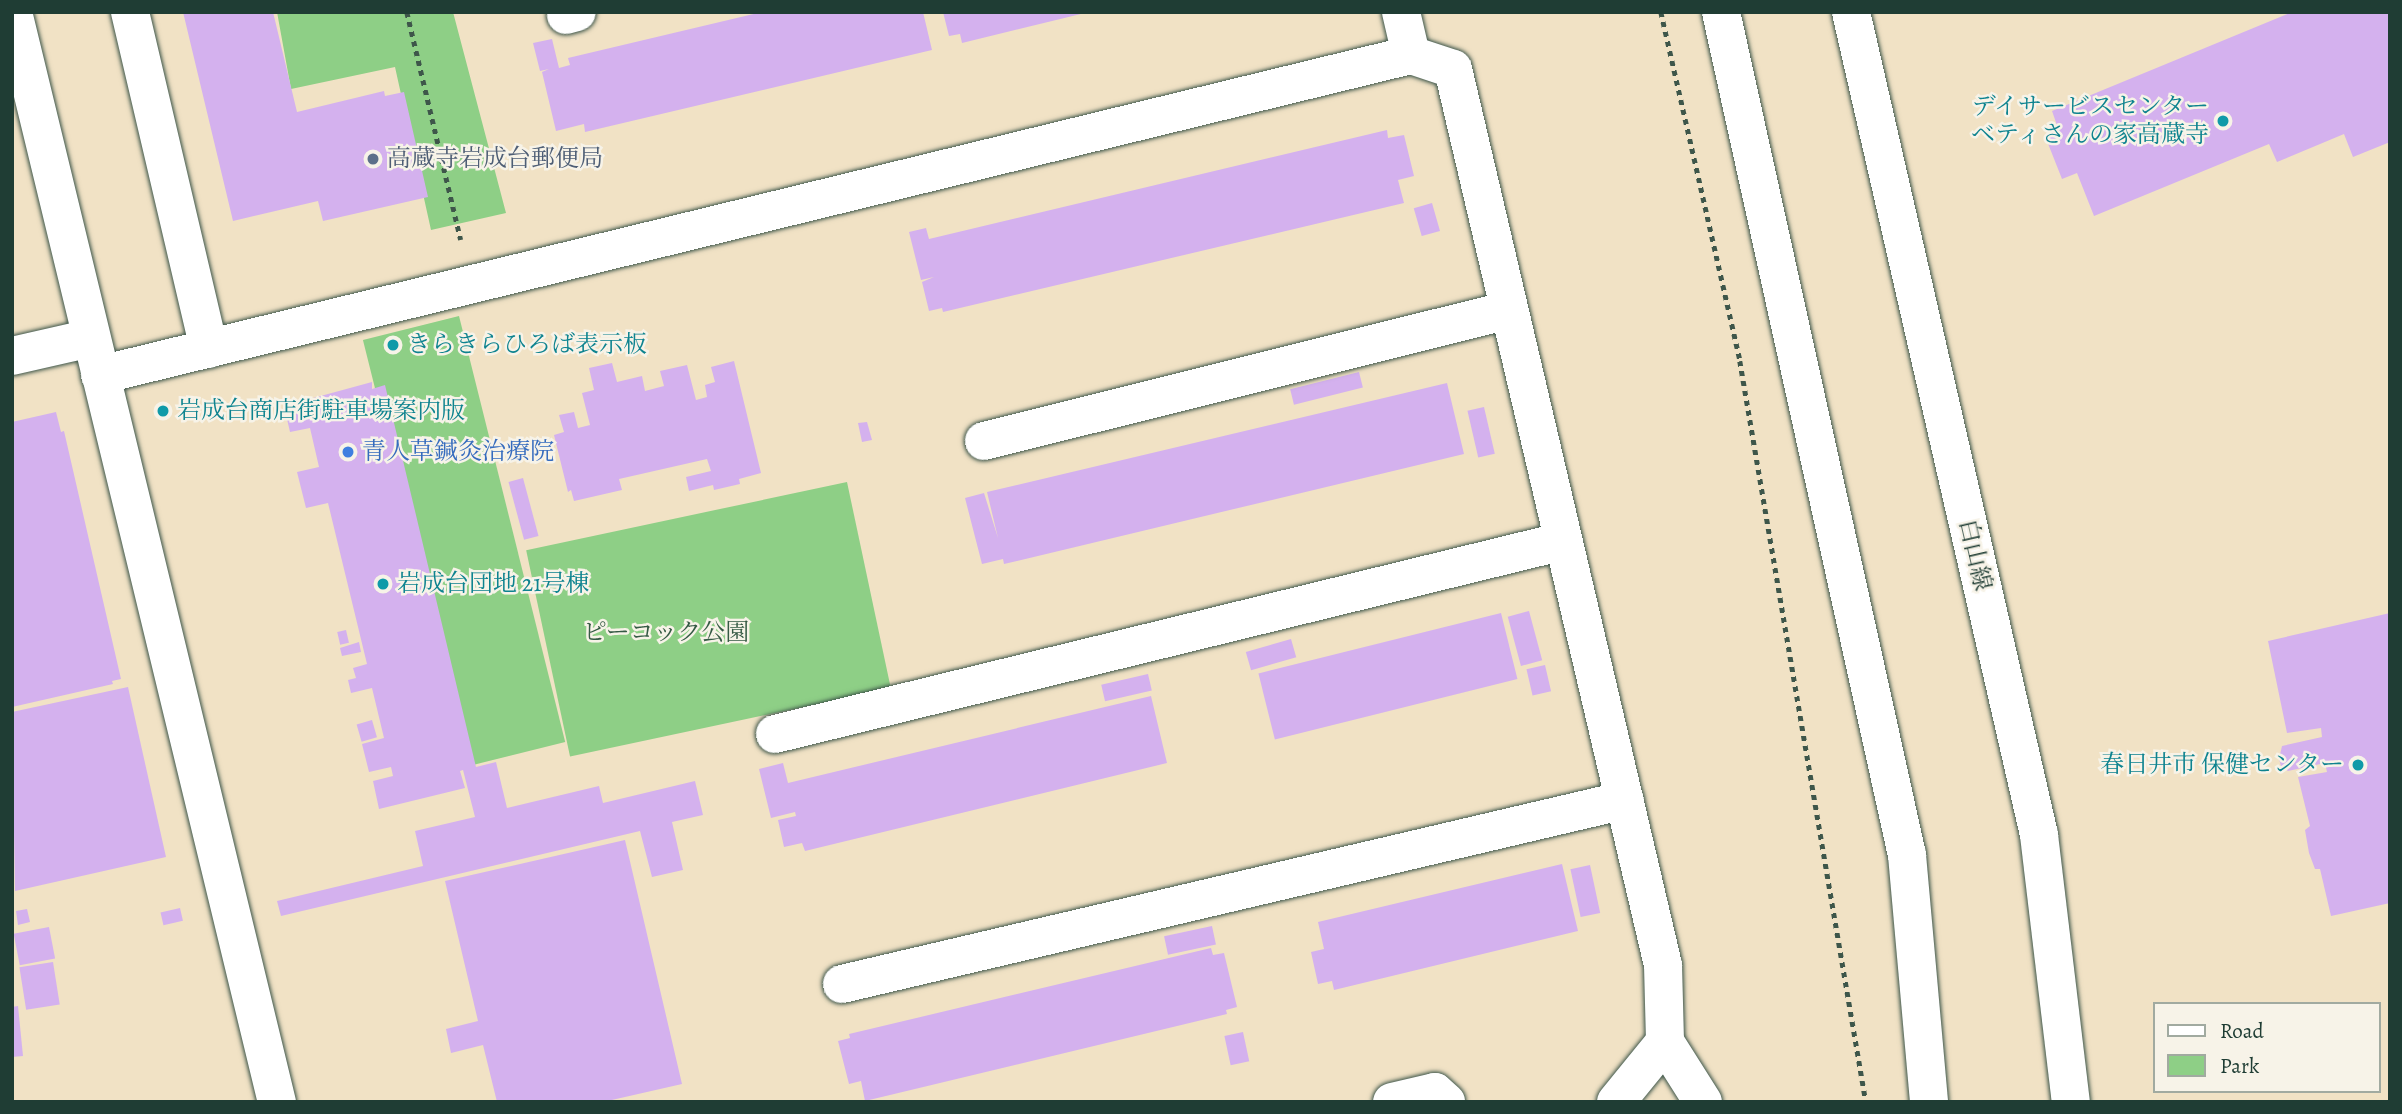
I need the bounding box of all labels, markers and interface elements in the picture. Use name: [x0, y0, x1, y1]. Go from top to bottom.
place label: デイサービスセンター ベティさんの家高蔵寺: [1969, 93, 2209, 149]
marker: デイサービスセンター ベティさんの家高蔵寺: [2215, 113, 2231, 129]
place label: 高蔵寺岩成台郵便局: [387, 145, 603, 173]
marker: 高蔵寺岩成台郵便局: [365, 151, 381, 167]
place label: きらきらひろば表示板: [407, 331, 647, 359]
marker: きらきらひろば表示板: [385, 337, 401, 353]
place label: 岩成台商店街駐車場案内版: [177, 397, 465, 425]
marker: 岩成台商店街駐車場案内版: [155, 403, 171, 419]
place label: 青人草鍼灸治療院: [362, 438, 554, 466]
marker: 青人草鍼灸治療院: [340, 444, 356, 460]
street label: 白山線: [1953, 517, 1997, 593]
place label: 岩成台団地 21号棟: [397, 570, 589, 598]
marker: 岩成台団地 21号棟: [375, 576, 391, 592]
park label: ピーコック公園: [582, 619, 750, 647]
place label: 春日井市 保健センター: [2099, 751, 2344, 779]
marker: 春日井市 保健センター: [2350, 757, 2366, 773]
legend: [2154, 1002, 2381, 1093]
text: Road: [2220, 1017, 2264, 1045]
text: Park: [2220, 1052, 2259, 1080]

